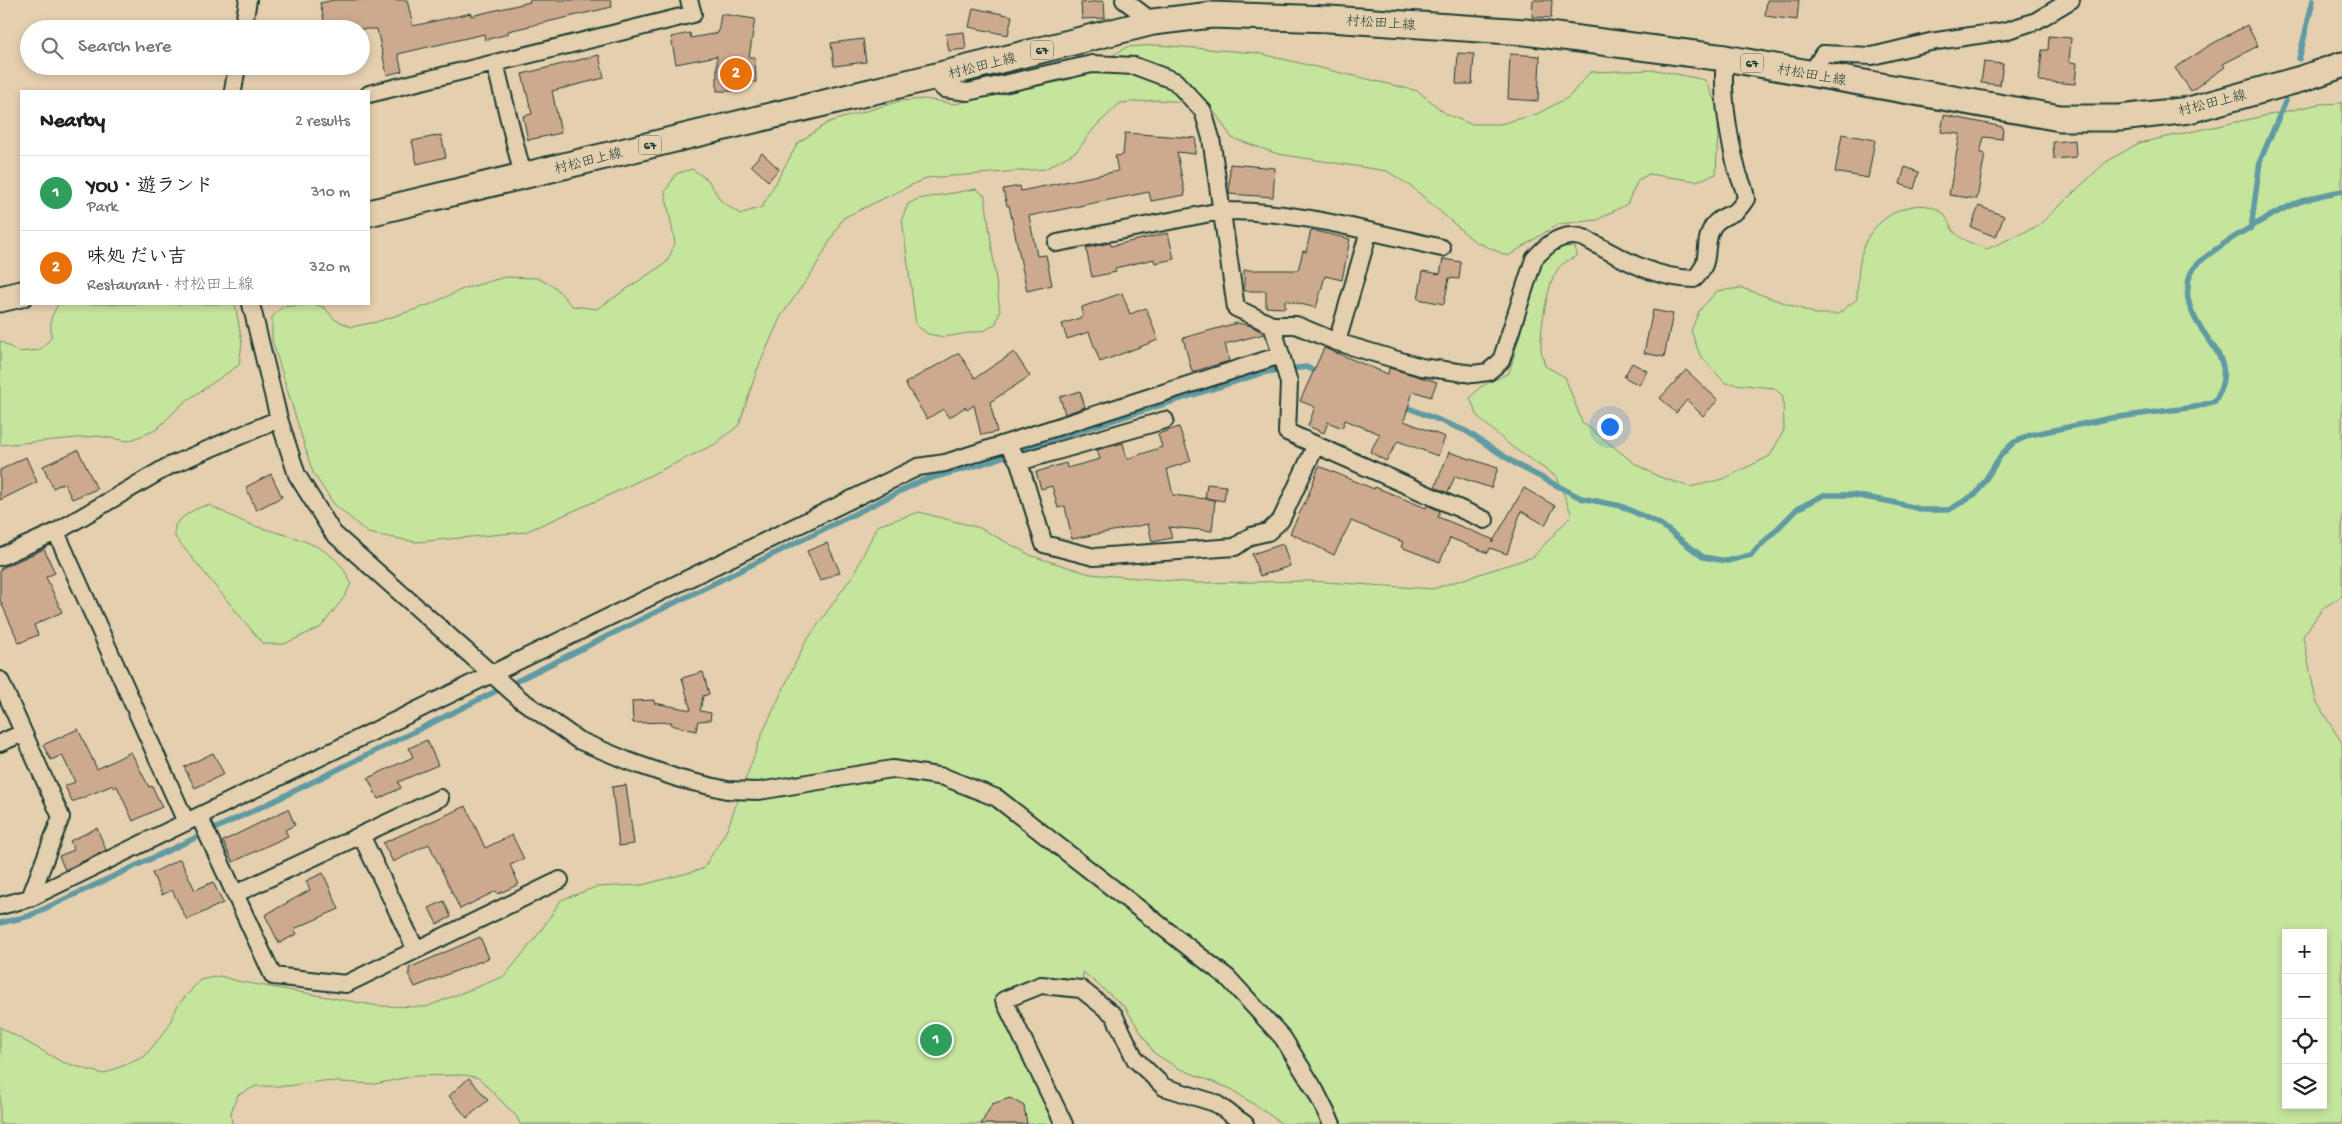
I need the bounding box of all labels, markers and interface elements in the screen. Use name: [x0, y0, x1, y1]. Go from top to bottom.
street label: 村松田上線: [1345, 14, 1416, 35]
search box: [20, 20, 370, 75]
icon: search: [38, 34, 66, 62]
text: Search here: [78, 36, 172, 59]
road number: 67: [1031, 40, 1053, 60]
street label: 村松田上線: [947, 51, 1019, 84]
road number: 67: [1741, 54, 1763, 72]
pin: 2: [720, 55, 752, 93]
street label: 村松田上線: [1776, 62, 1848, 91]
street label: 村松田上線: [2177, 88, 2249, 121]
text: Nearby: [40, 110, 105, 135]
text: 2 results: [295, 113, 350, 132]
road number: 67: [639, 136, 661, 154]
street label: 村松田上線: [553, 146, 625, 179]
text: YOU・遊ランド: [87, 176, 213, 199]
text: 1: [53, 184, 59, 203]
text: 310 m: [311, 184, 350, 203]
text: Park: [87, 199, 118, 218]
text: 味処 だい吉: [87, 247, 187, 270]
text: 2: [52, 259, 60, 278]
text: 320 m: [310, 259, 350, 278]
text: Restaurant · 村松田上線: [87, 277, 254, 296]
your location: [1597, 414, 1623, 440]
map controls: [2282, 929, 2327, 1109]
button: +: [2282, 929, 2327, 974]
button: −: [2282, 974, 2327, 1019]
button: locate: [2282, 1019, 2327, 1064]
pin: 1: [920, 1021, 952, 1059]
button: layers: [2282, 1064, 2327, 1109]

